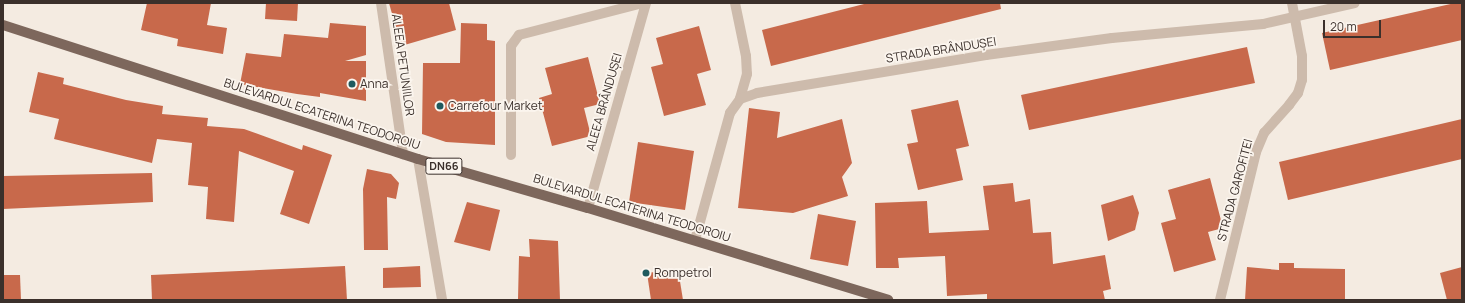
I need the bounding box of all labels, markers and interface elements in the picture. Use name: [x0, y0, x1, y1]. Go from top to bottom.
scale bar: [1325, 12, 1383, 38]
street label: ALEEA PETUNIILOR: [389, 13, 417, 117]
text: 20 m: [1330, 18, 1357, 35]
street label: STRADA BRÂNDUȘEI: [885, 34, 997, 66]
street label: ALEEA BRÂNDUȘEI: [583, 51, 625, 153]
street label: BULEVARDUL ECATERINA TEODOROIU: [222, 75, 422, 153]
place label: Anna: [360, 77, 389, 91]
marker: Anna: [347, 79, 357, 89]
place label: Carrefour Market: [448, 99, 542, 113]
marker: Carrefour Market: [435, 101, 445, 111]
street label: STRADA GAROFIȚEI: [1214, 137, 1256, 243]
road number: DN66: [425, 157, 463, 175]
street label: BULEVARDUL ECATERINA TEODOROIU: [531, 171, 733, 245]
place label: Rompetrol: [654, 266, 712, 280]
marker: Rompetrol: [641, 268, 651, 278]

